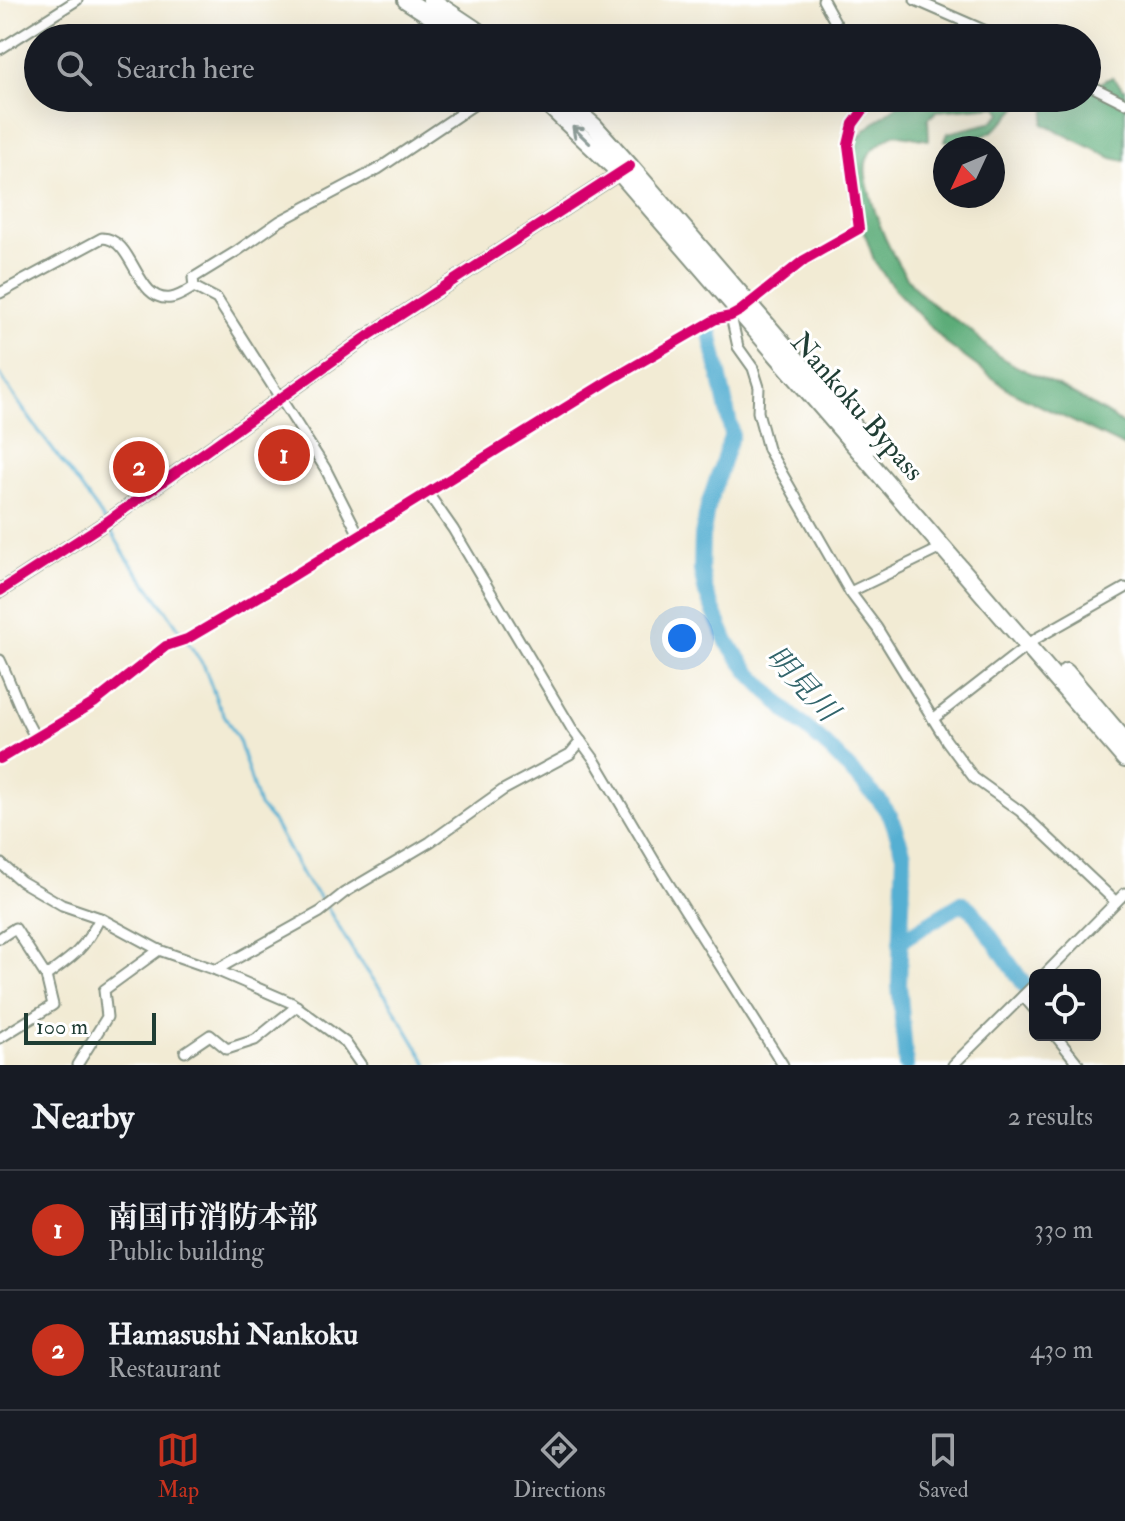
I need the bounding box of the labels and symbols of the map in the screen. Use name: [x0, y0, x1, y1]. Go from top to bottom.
one-way arrow: [572, 126, 591, 145]
north arrow: [933, 136, 1005, 208]
street label: Nankoku Bypass: [783, 325, 931, 489]
pin: 1: [258, 425, 310, 485]
pin: 2: [113, 437, 165, 497]
your location: [662, 618, 702, 658]
water label: 明見川: [758, 638, 848, 732]
scale bar: [24, 1009, 156, 1045]

